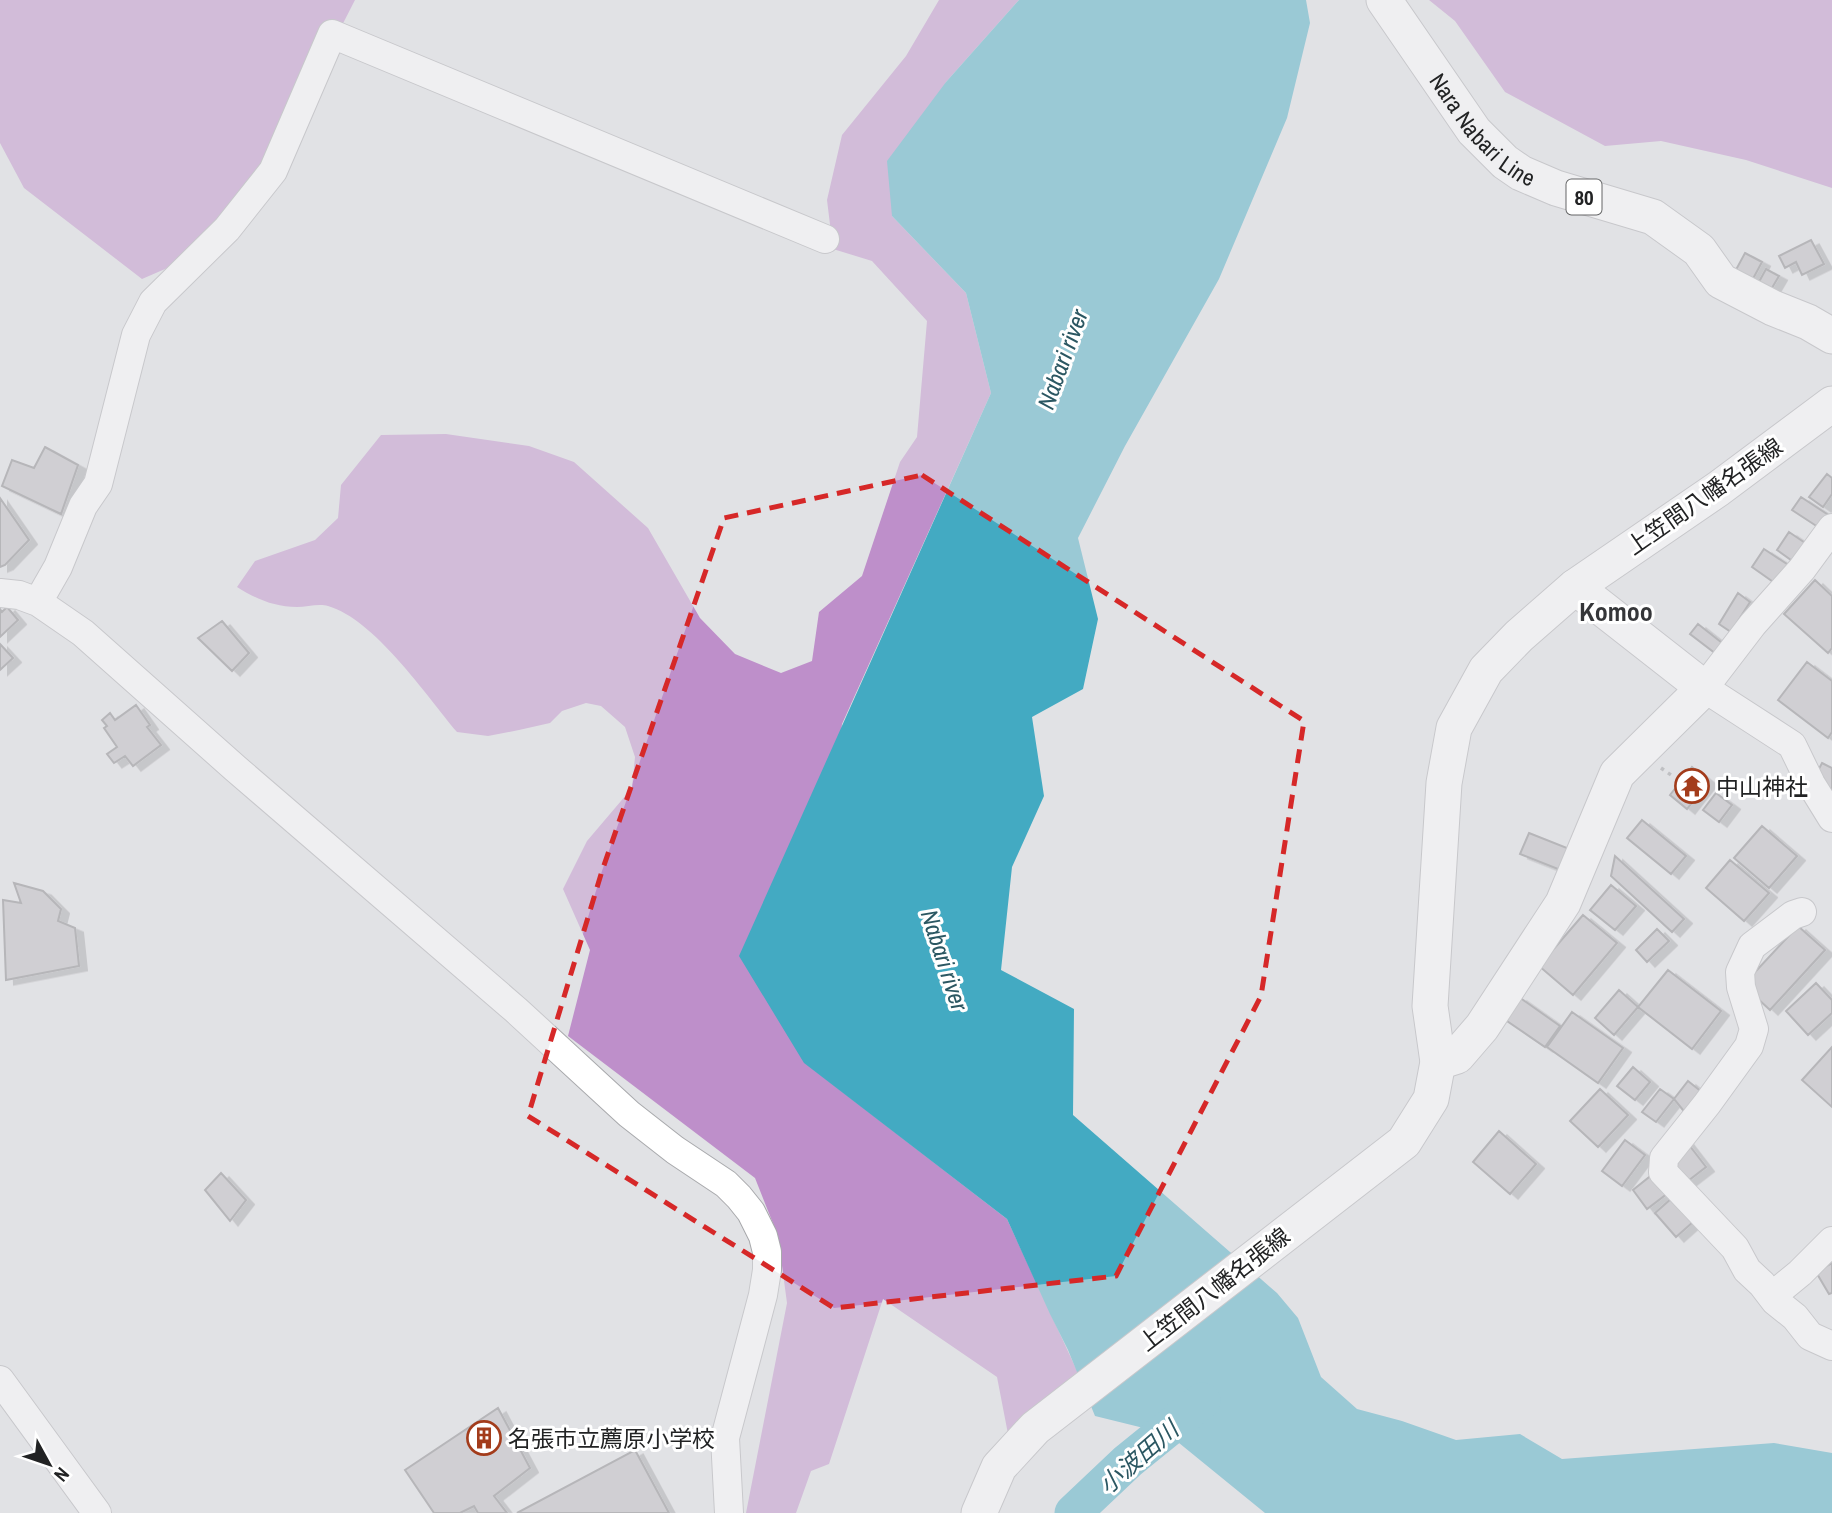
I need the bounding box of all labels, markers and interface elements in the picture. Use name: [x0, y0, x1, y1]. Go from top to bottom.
street label: Nara Nabari Line: [1423, 67, 1540, 193]
road number: 80: [1566, 180, 1602, 214]
water label: Nabari river: [1029, 303, 1095, 413]
street label: 上笠間八幡名張線: [1620, 431, 1788, 561]
district label: Komoo: [1579, 594, 1653, 629]
temple icon: 中山神社: [1673, 767, 1711, 805]
place label: 中山神社: [1716, 771, 1808, 802]
water label: Nabari river: [914, 906, 977, 1016]
street label: 上笠間八幡名張線: [1132, 1220, 1296, 1358]
water label: 小波田川: [1091, 1411, 1187, 1501]
building icon: 名張市立薦原小学校: [465, 1419, 503, 1457]
place label: 名張市立薦原小学校: [508, 1423, 715, 1454]
north arrow: [14, 1429, 84, 1499]
text: N: [48, 1462, 76, 1488]

